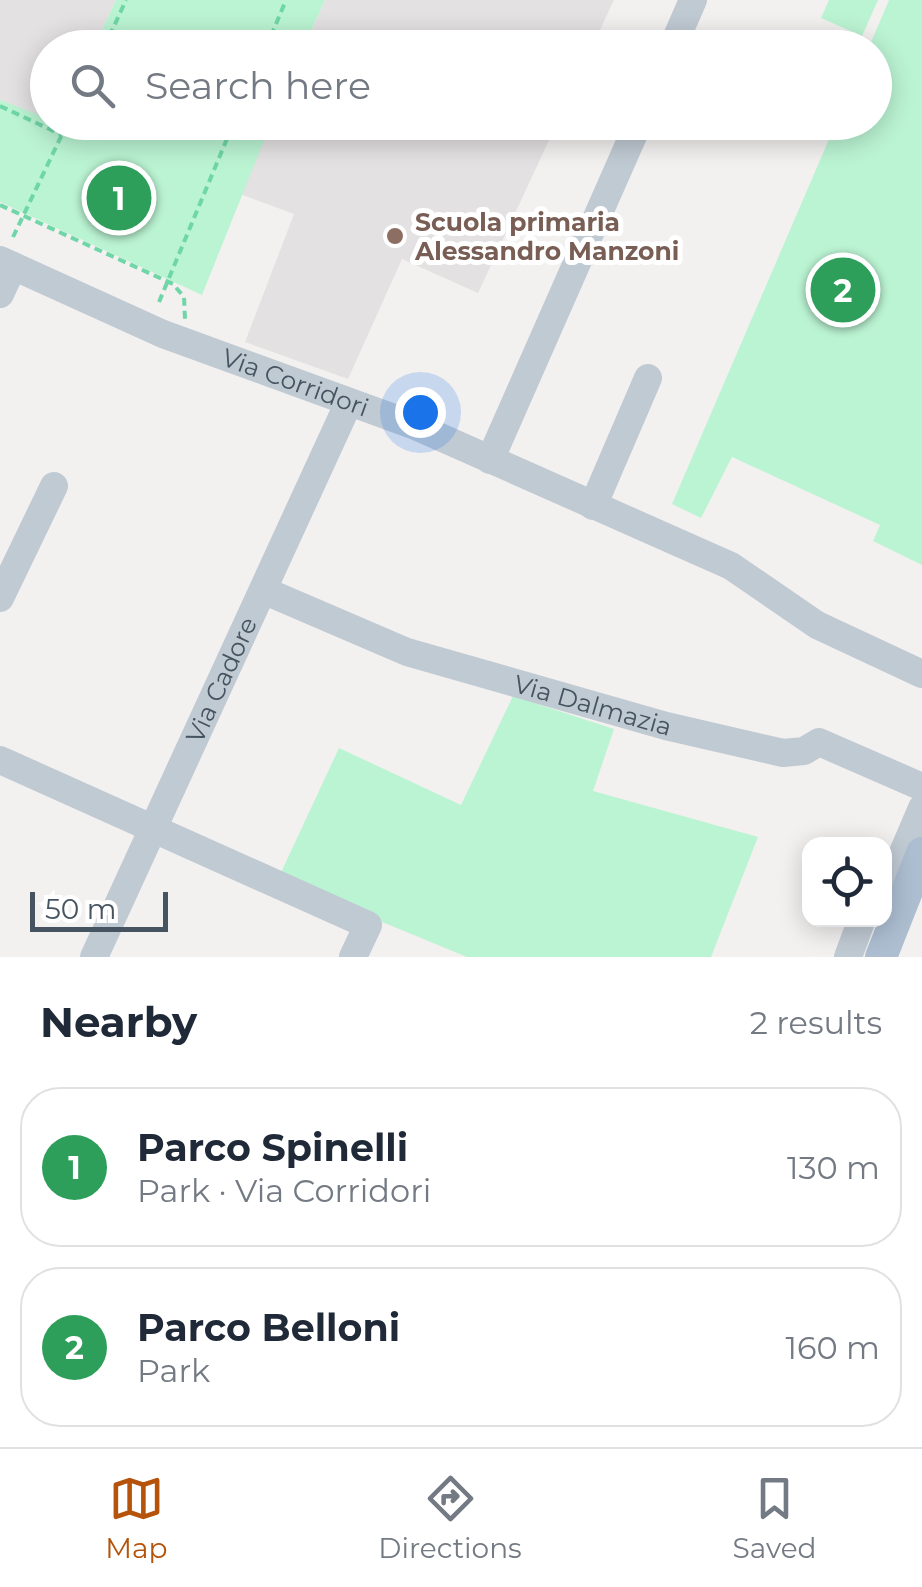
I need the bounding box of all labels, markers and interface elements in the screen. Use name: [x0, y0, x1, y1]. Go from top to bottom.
search box: [30, 30, 892, 140]
icon: search: [65, 58, 120, 113]
text: Search here: [145, 62, 371, 109]
pin: 1: [86, 160, 152, 236]
place label: Scuola primaria Alessandro Manzoni: [414, 207, 679, 266]
marker: Scuola primaria Alessandro Manzoni: [384, 225, 406, 247]
pin: 2: [810, 252, 876, 328]
street label: Via Corridori: [218, 342, 373, 423]
your location: [395, 387, 446, 438]
street label: Via Cadore: [180, 612, 263, 747]
street label: Via Dalmazia: [511, 668, 675, 742]
map controls: [802, 837, 892, 927]
button: locate: [802, 837, 892, 927]
scale bar: [30, 887, 168, 931]
text: 50 m: [45, 892, 116, 926]
text: Nearby: [40, 996, 197, 1048]
text: 2 results: [750, 1003, 882, 1042]
text: Parco Spinelli: [137, 1124, 408, 1171]
text: 1: [68, 1148, 81, 1187]
text: 130 m: [787, 1148, 880, 1187]
text: Park · Via Corridori: [137, 1171, 431, 1210]
text: Parco Belloni: [137, 1304, 400, 1351]
text: 2: [65, 1328, 84, 1367]
text: 160 m: [785, 1328, 880, 1367]
text: Park: [137, 1351, 210, 1390]
tab: Map: [105, 1471, 168, 1565]
tab: Directions: [378, 1471, 522, 1565]
tab: Saved: [732, 1471, 817, 1565]

